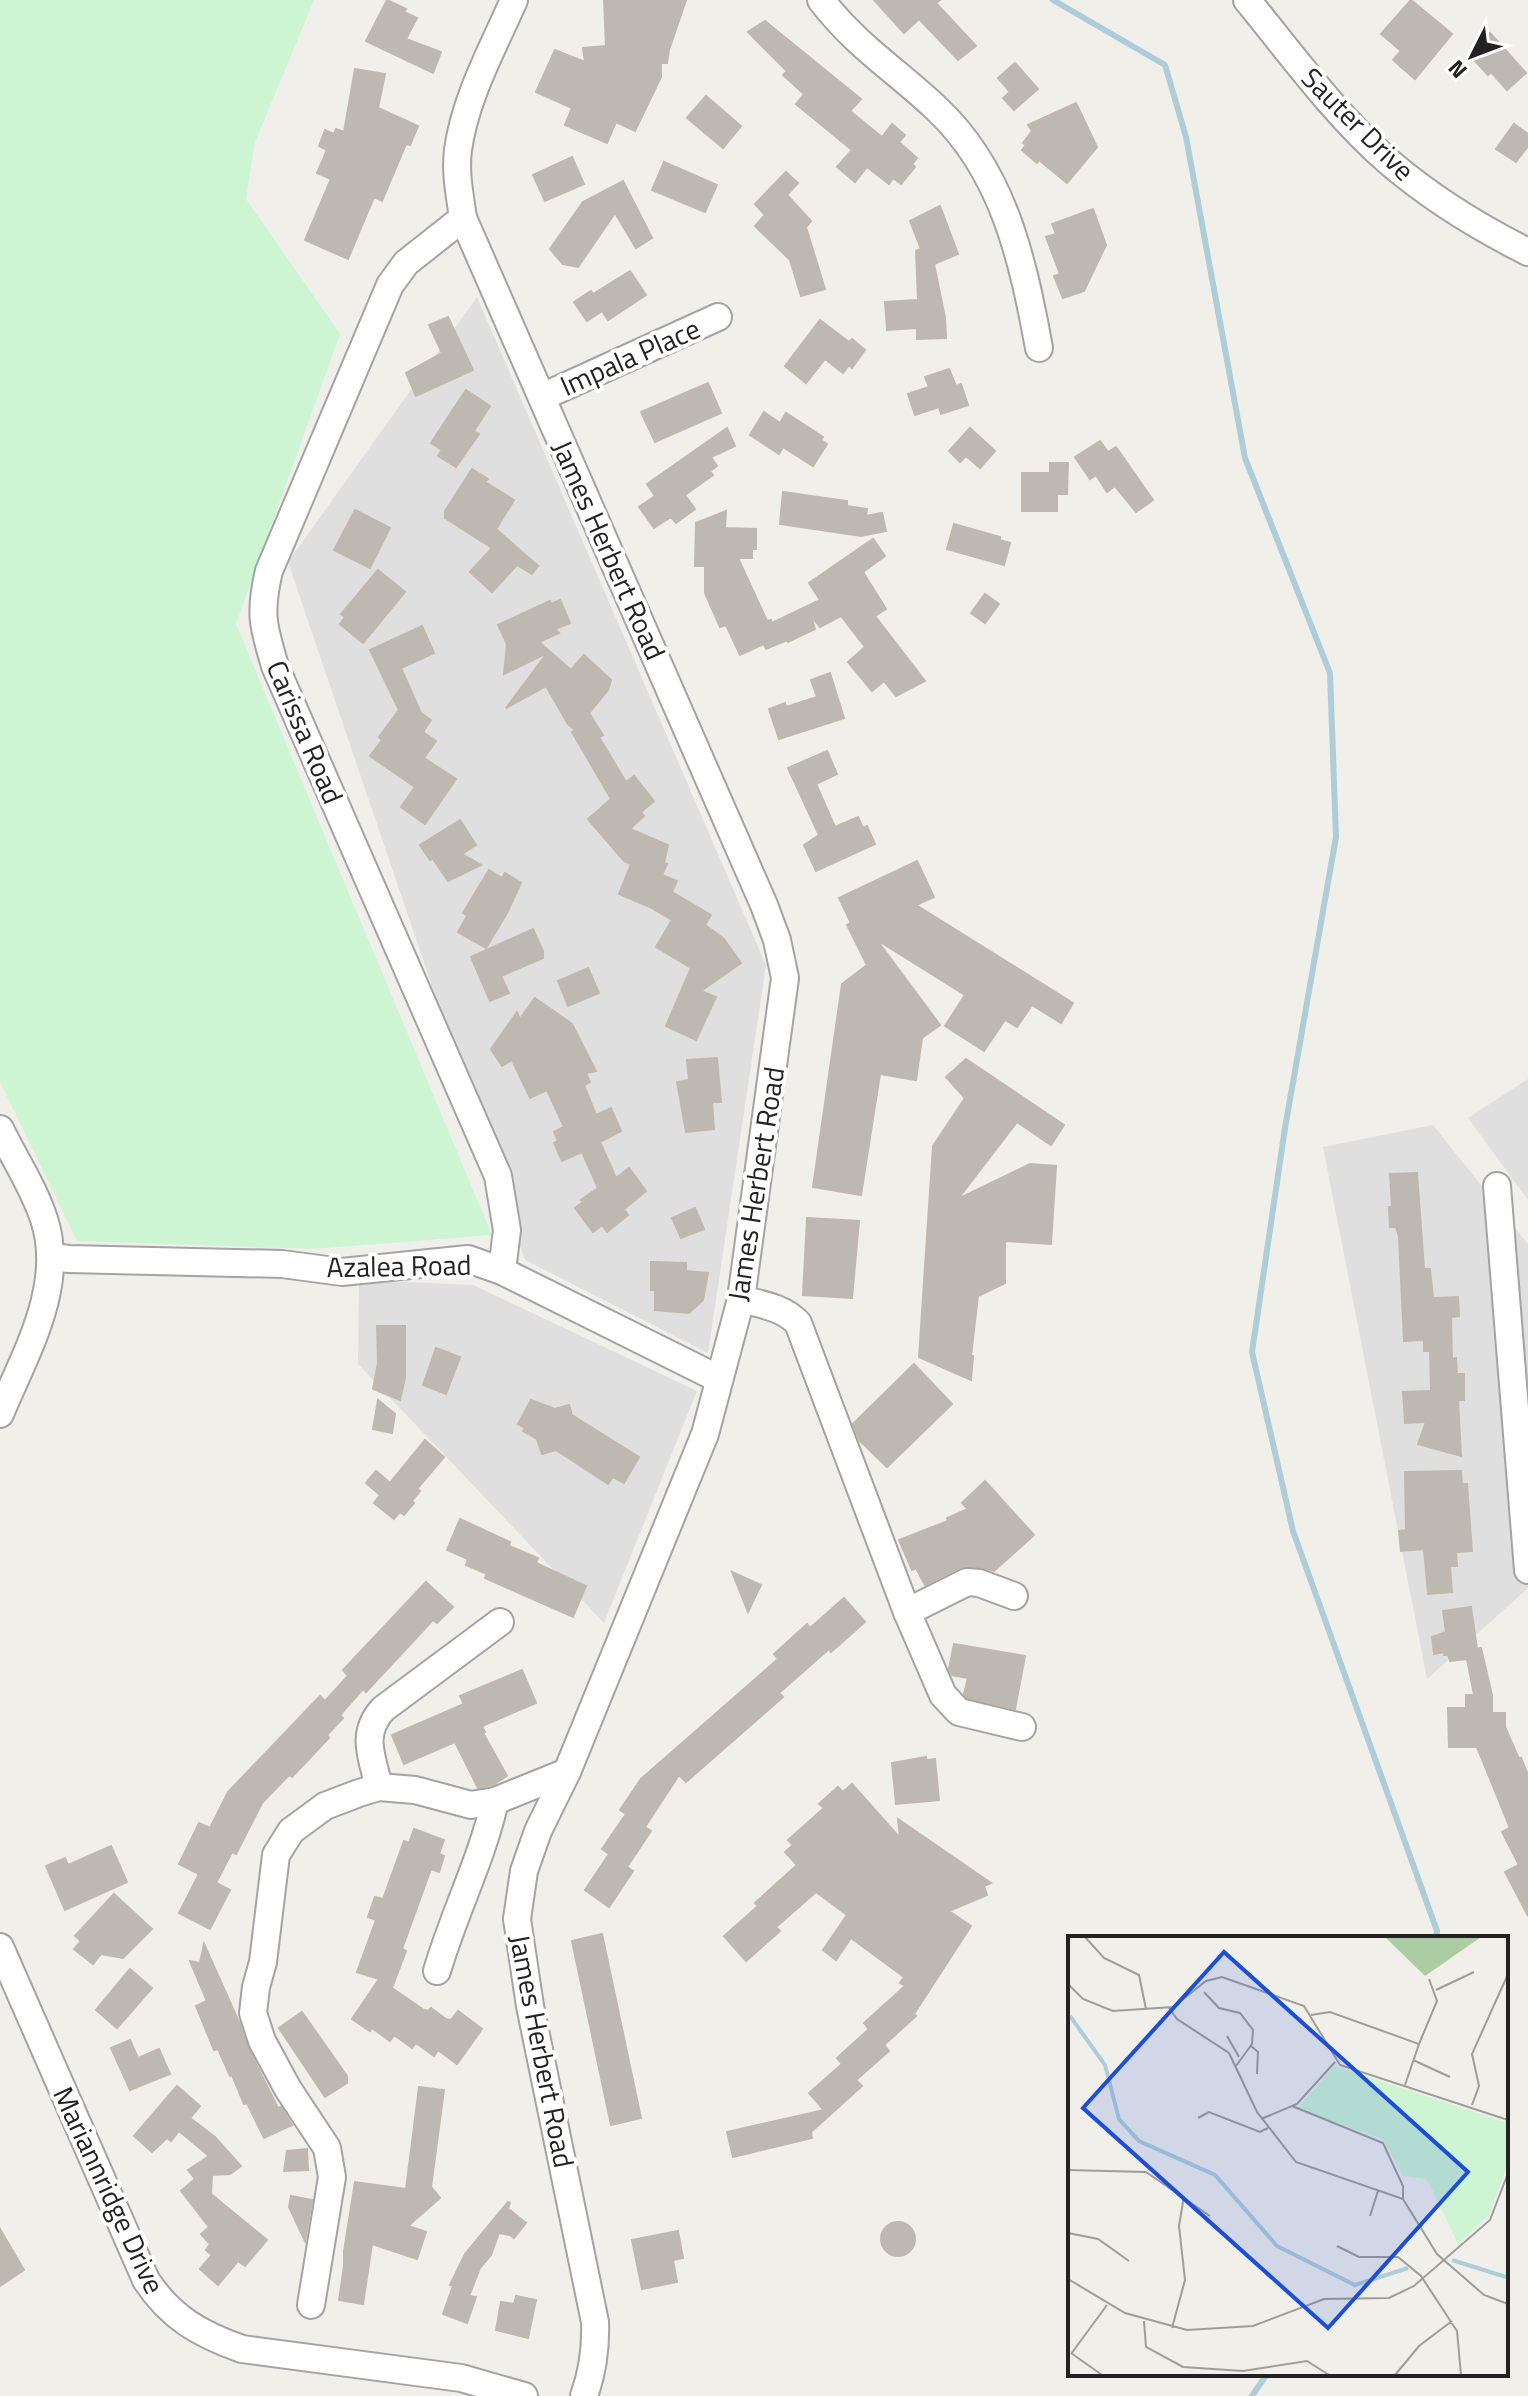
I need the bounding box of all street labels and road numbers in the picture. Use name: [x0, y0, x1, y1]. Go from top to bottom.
street label: Sauter Drive: [1292, 57, 1425, 190]
street label: Impala Place: [553, 307, 707, 406]
street label: James Herbert Road: [542, 433, 677, 667]
street label: Carissa Road: [256, 653, 355, 810]
street label: James Herbert Road: [716, 1064, 795, 1304]
street label: Azalea Road: [326, 1243, 472, 1288]
street label: James Herbert Road: [499, 1931, 586, 2171]
street label: Mariannridge Drive: [43, 2079, 176, 2300]

